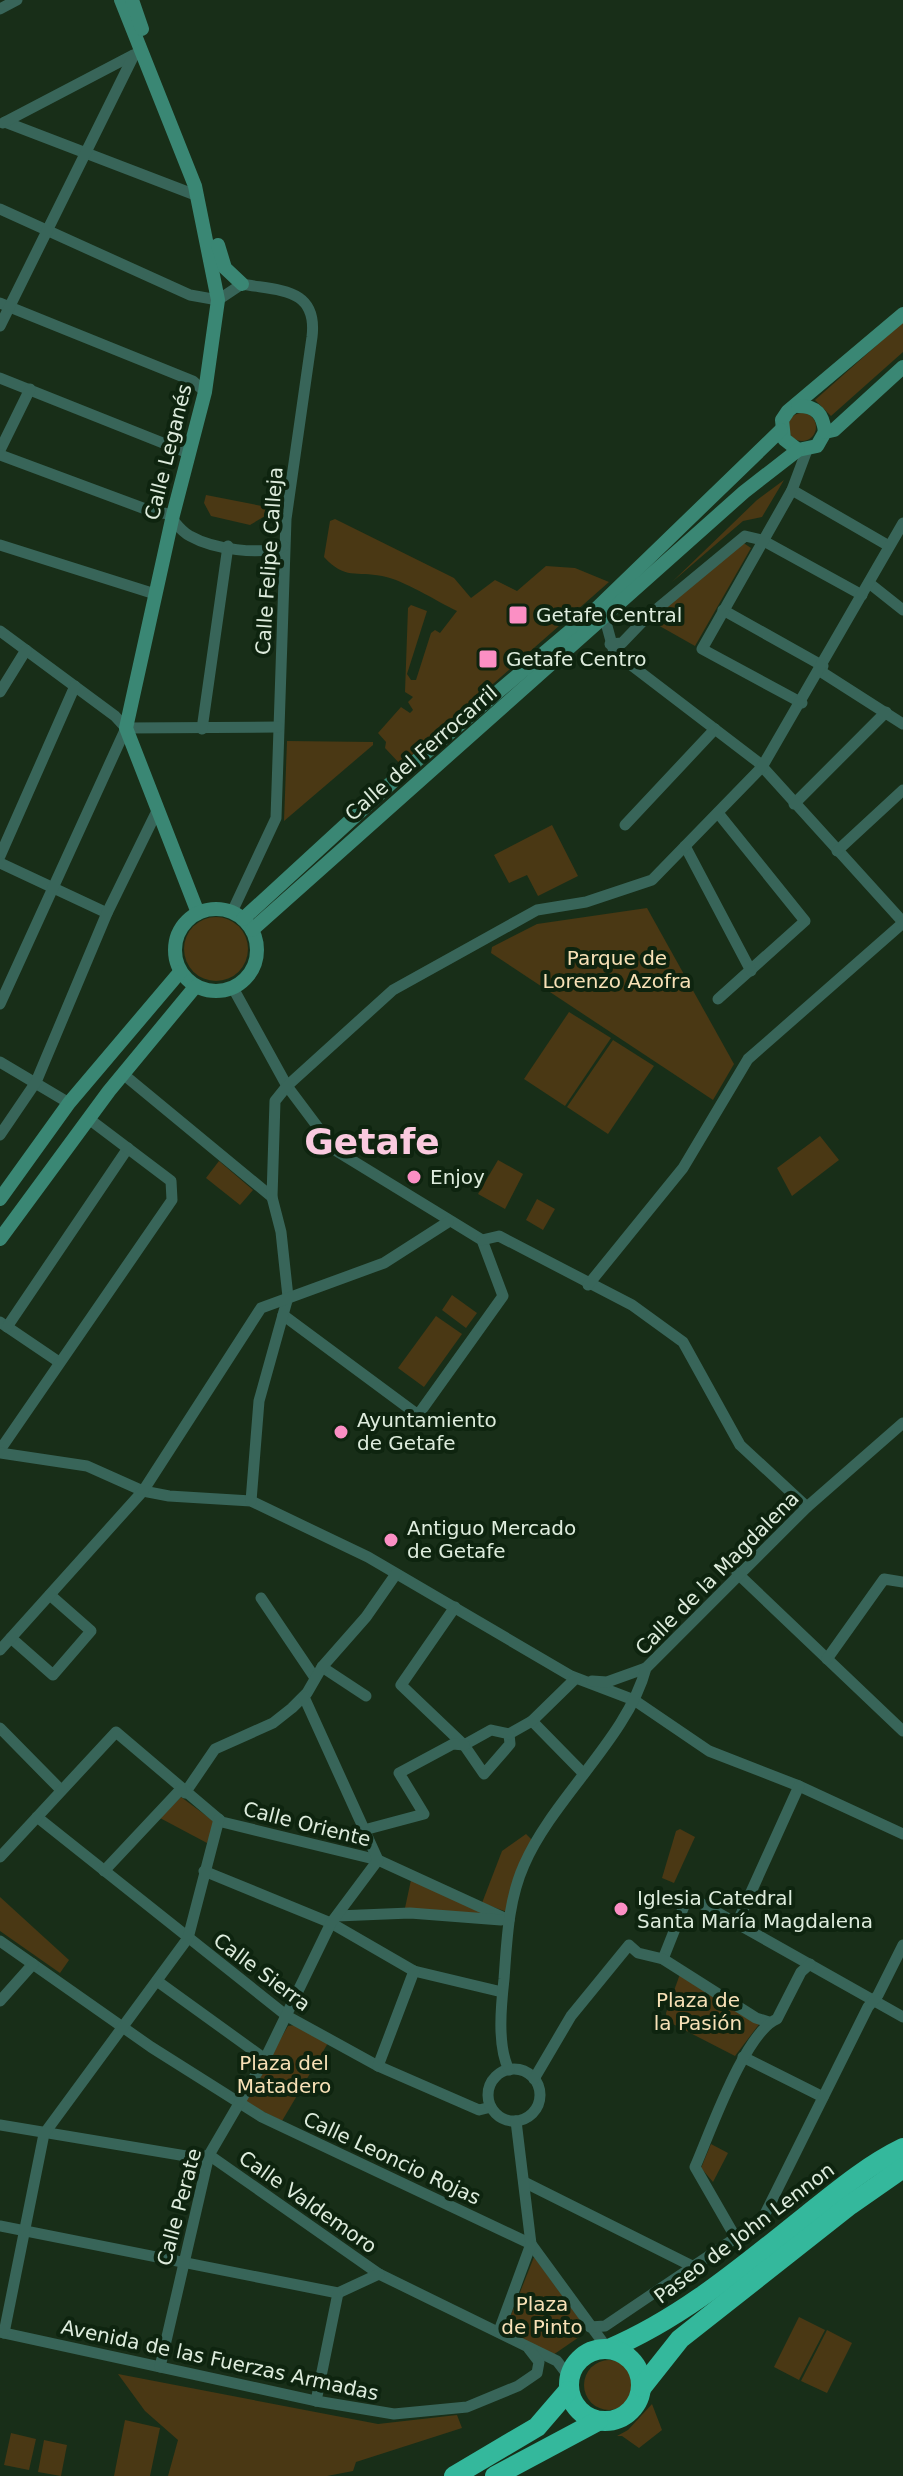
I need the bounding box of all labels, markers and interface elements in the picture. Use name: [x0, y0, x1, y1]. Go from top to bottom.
street label: Calle Leganés: [139, 381, 197, 523]
street label: Calle Felipe Calleja: [250, 466, 288, 656]
place label: Getafe Central: [536, 603, 682, 627]
marker: Getafe Central: [507, 604, 529, 626]
place label: Getafe Centro: [506, 647, 646, 671]
marker: Getafe Centro: [477, 648, 499, 670]
street label: Calle del Ferrocarril: [340, 680, 502, 826]
park label: Parque de Lorenzo Azofra: [543, 946, 691, 993]
district label: Getafe: [304, 1121, 440, 1162]
place label: Enjoy: [430, 1165, 485, 1189]
marker: Enjoy: [405, 1168, 423, 1186]
place label: Ayuntamiento de Getafe: [357, 1408, 497, 1455]
marker: Ayuntamiento de Getafe: [332, 1423, 350, 1441]
street label: Calle de la Magdalena: [630, 1486, 804, 1660]
place label: Antiguo Mercado de Getafe: [407, 1516, 576, 1563]
marker: Antiguo Mercado de Getafe: [382, 1531, 400, 1549]
street label: Calle Oriente: [241, 1797, 373, 1851]
place label: Iglesia Catedral Santa María Magdalena: [637, 1886, 873, 1933]
marker: Iglesia Catedral Santa María Magdalena: [612, 1900, 630, 1918]
street label: Calle Sierra: [209, 1928, 315, 2016]
park label: Plaza de la Pasión: [654, 1988, 742, 2035]
park label: Plaza del Matadero: [237, 2051, 331, 2098]
street label: Calle Leoncio Rojas: [300, 2106, 484, 2210]
street label: Calle Perate: [152, 2146, 206, 2268]
street label: Calle Valdemoro: [234, 2146, 382, 2258]
street label: Paseo de John Lennon: [649, 2157, 839, 2309]
park label: Plaza de Pinto: [501, 2292, 583, 2339]
street label: Avenida de las Fuerzas Armadas: [59, 2315, 381, 2405]

